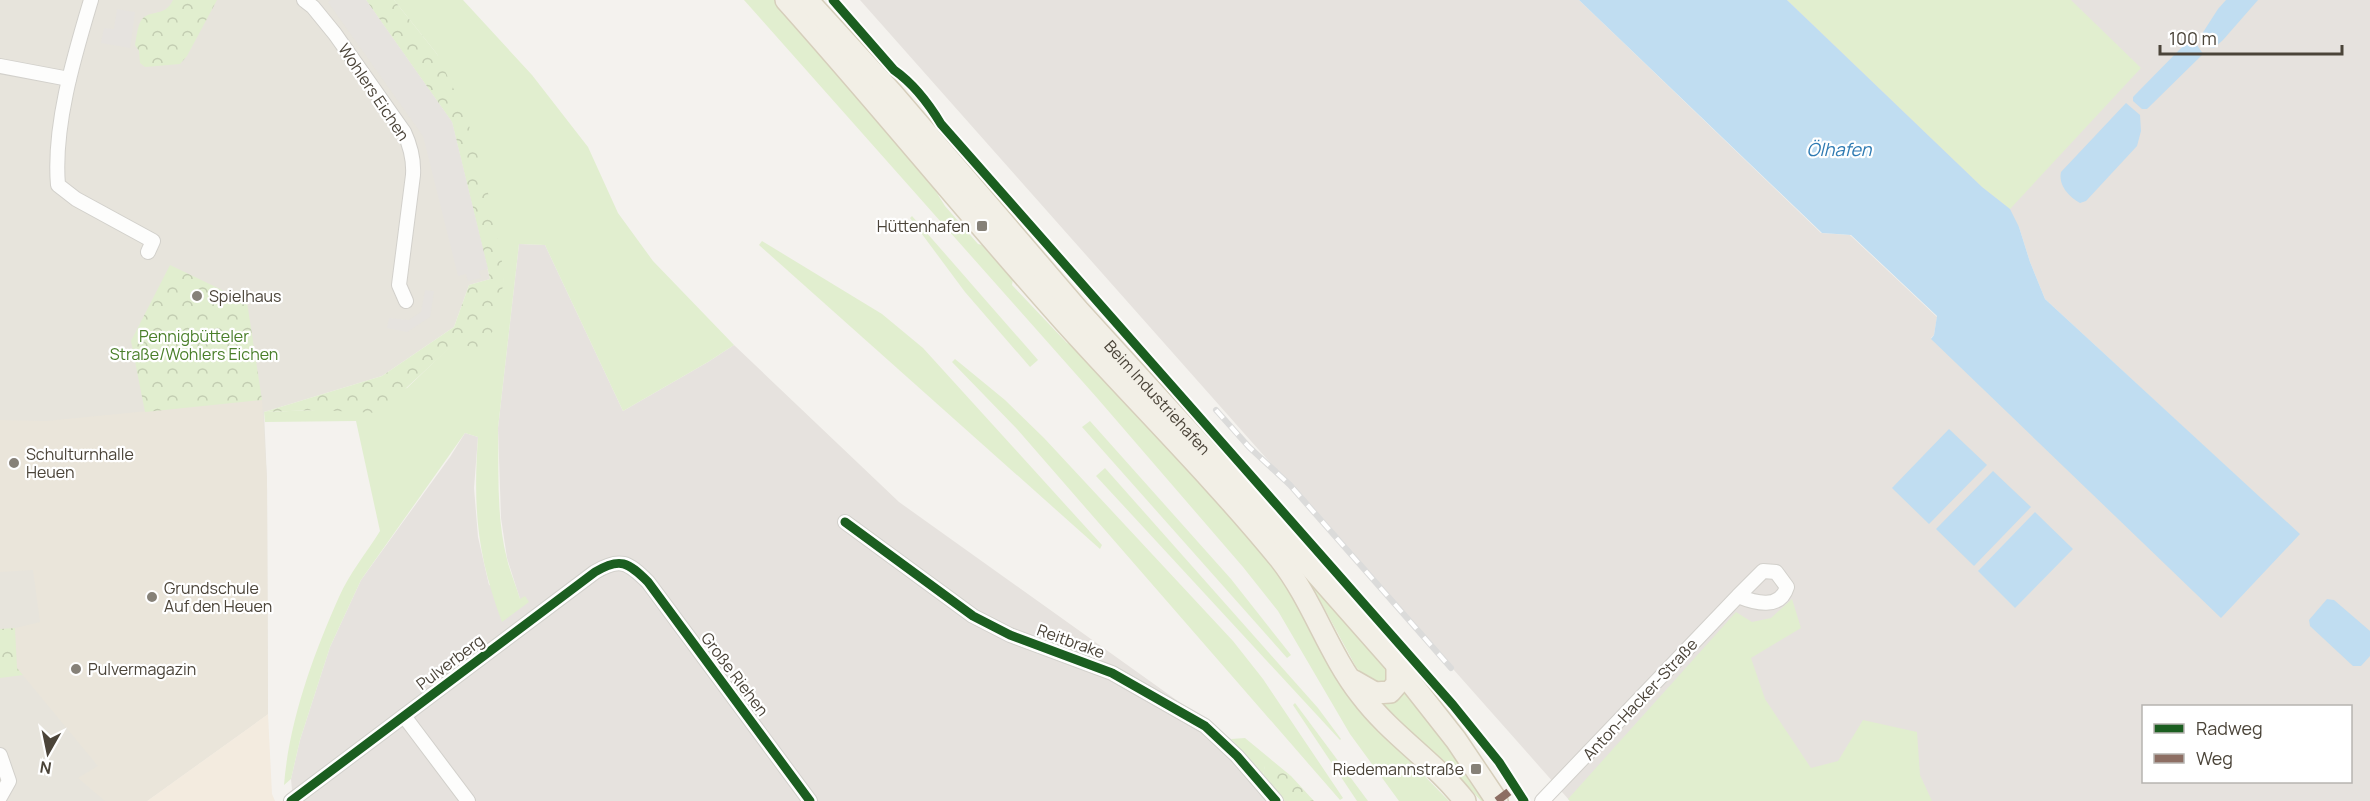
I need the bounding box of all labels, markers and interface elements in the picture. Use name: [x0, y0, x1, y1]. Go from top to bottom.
scale bar: [2160, 18, 2342, 56]
text: 100 m: [2169, 26, 2217, 50]
street label: Wohlers Eichen: [333, 39, 415, 145]
water label: Ölhafen: [1807, 137, 1873, 161]
place label: Hüttenhafen: [877, 215, 970, 237]
marker: Hüttenhafen: [975, 219, 989, 233]
place label: Spielhaus: [209, 285, 281, 307]
marker: Spielhaus: [190, 289, 204, 303]
park label: Pennigbütteler Straße/Wohlers Eichen: [110, 325, 278, 365]
street label: Beim Industriehafen: [1100, 335, 1216, 460]
place label: Schulturnhalle Heuen: [26, 443, 134, 483]
marker: Schulturnhalle Heuen: [7, 456, 21, 470]
place label: Grundschule Auf den Heuen: [164, 577, 272, 617]
marker: Grundschule Auf den Heuen: [145, 590, 159, 604]
street label: Reitbrake: [1034, 619, 1108, 663]
street label: Große Riehen: [696, 628, 774, 720]
street label: Pulverberg: [412, 629, 488, 695]
street label: Anton-Hacker-Straße: [1578, 633, 1702, 765]
place label: Pulvermagazin: [88, 658, 196, 680]
marker: Pulvermagazin: [69, 662, 83, 676]
legend: [2142, 705, 2352, 783]
text: Radweg: [2196, 716, 2263, 740]
north arrow: [18, 723, 78, 783]
text: Weg: [2196, 746, 2233, 770]
text: N: [38, 756, 53, 780]
place label: Riedemannstraße: [1333, 758, 1464, 780]
marker: Riedemannstraße: [1469, 762, 1483, 776]

